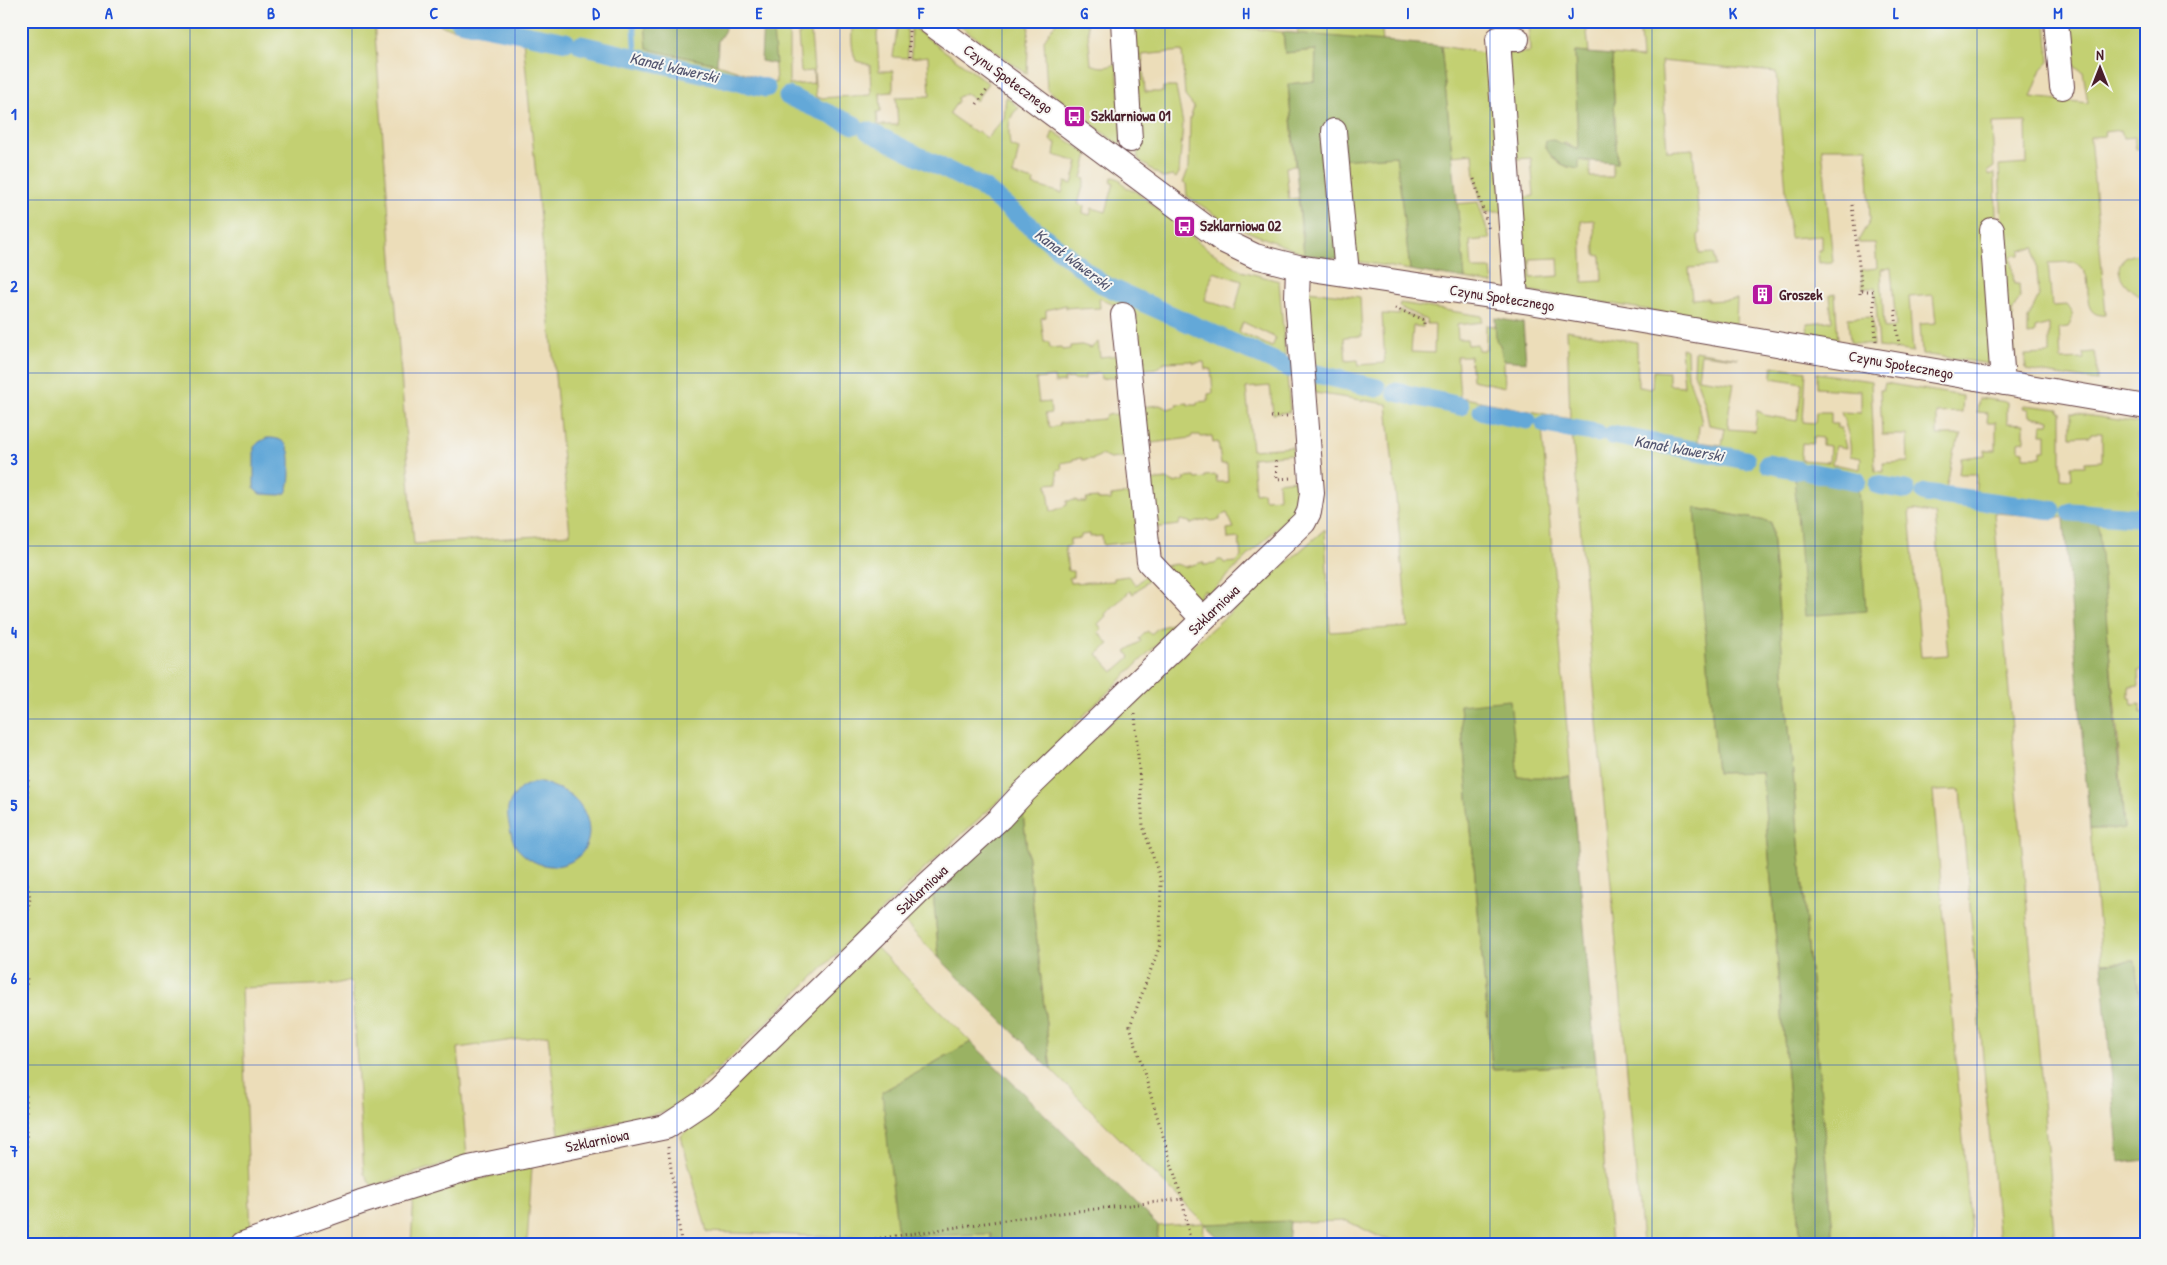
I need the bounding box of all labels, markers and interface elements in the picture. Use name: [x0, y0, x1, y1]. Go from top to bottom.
text: A: [105, 2, 113, 24]
text: B: [267, 2, 275, 24]
text: C: [430, 2, 439, 24]
text: D: [592, 2, 600, 24]
text: E: [755, 2, 763, 24]
text: F: [917, 2, 925, 24]
text: G: [1080, 2, 1088, 24]
text: H: [1242, 2, 1250, 24]
text: I: [1406, 2, 1410, 24]
text: J: [1568, 2, 1574, 24]
text: K: [1729, 2, 1738, 24]
text: L: [1893, 2, 1899, 24]
text: M: [2053, 2, 2063, 24]
street label: Czynu Społecznego: [959, 39, 1057, 118]
north arrow: [2074, 42, 2124, 92]
text: N: [2096, 45, 2104, 64]
water label: Kanał Wawerski: [628, 46, 722, 88]
text: 1: [11, 103, 17, 125]
bus stop icon: Szklarniowa 01: [1063, 104, 1087, 128]
place label: Szklarniowa 01: [1091, 105, 1171, 126]
bus stop icon: Szklarniowa 02: [1172, 214, 1196, 238]
place label: Szklarniowa 02: [1200, 215, 1282, 236]
water label: Kanał Wawerski: [1030, 223, 1117, 296]
text: 2: [10, 275, 18, 297]
street label: Czynu Społecznego: [1448, 279, 1556, 316]
building icon: Groszek: [1751, 283, 1775, 307]
place label: Groszek: [1779, 284, 1823, 305]
street label: Czynu Społecznego: [1847, 345, 1955, 384]
water label: Kanał Wawerski: [1633, 429, 1727, 467]
text: 3: [10, 448, 18, 470]
street label: Szklarniowa: [1183, 580, 1244, 639]
text: 4: [11, 621, 17, 643]
text: 5: [11, 794, 18, 816]
street label: Szklarniowa: [891, 860, 952, 919]
text: 6: [11, 967, 18, 989]
street label: Szklarniowa: [563, 1124, 631, 1157]
text: 7: [9, 1140, 18, 1162]

